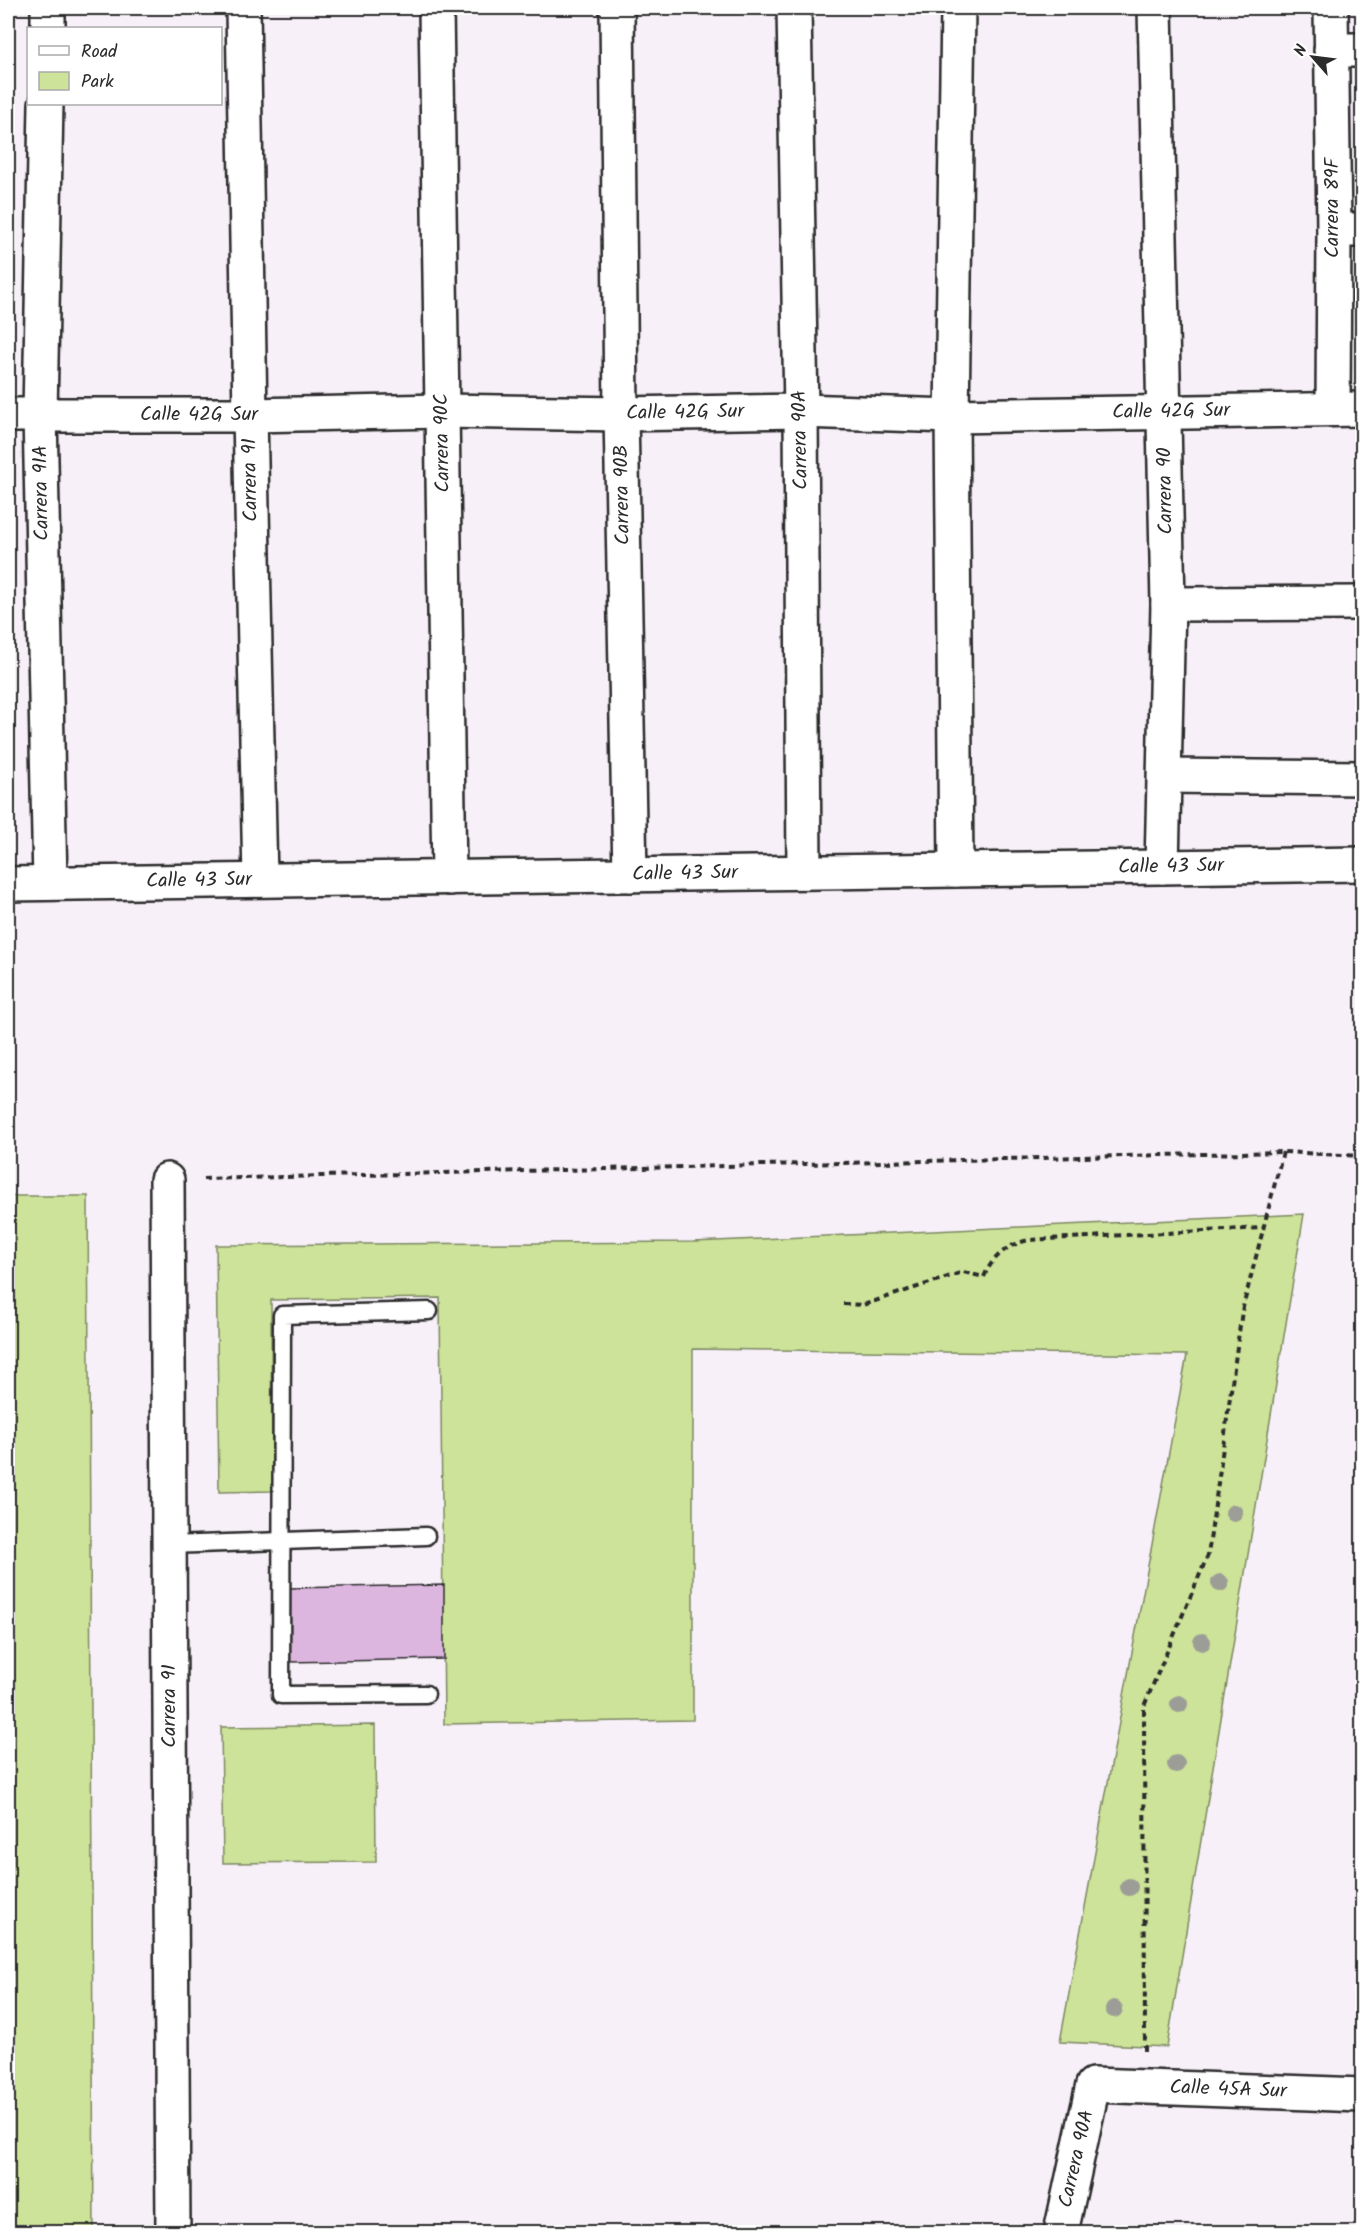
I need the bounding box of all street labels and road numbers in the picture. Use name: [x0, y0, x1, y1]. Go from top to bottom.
street label: Carrera 89F: [1317, 157, 1349, 258]
street label: Carrera 90A: [784, 390, 818, 490]
street label: Carrera 90C: [426, 393, 460, 493]
street label: Calle 42G Sur: [1112, 395, 1232, 429]
street label: Calle 42G Sur: [626, 396, 746, 430]
street label: Calle 42G Sur: [140, 399, 259, 431]
street label: Carrera 91: [234, 438, 268, 522]
street label: Carrera 91A: [25, 445, 59, 541]
street label: Carrera 90B: [606, 445, 640, 545]
street label: Carrera 90: [1149, 447, 1183, 535]
street label: Calle 43 Sur: [1118, 850, 1225, 884]
street label: Calle 43 Sur: [632, 857, 739, 891]
street label: Calle 43 Sur: [146, 864, 253, 898]
street label: Carrera 91: [154, 1664, 186, 1748]
street label: Calle 45A Sur: [1169, 2072, 1288, 2108]
street label: Carrera 90A: [1050, 2107, 1104, 2211]

